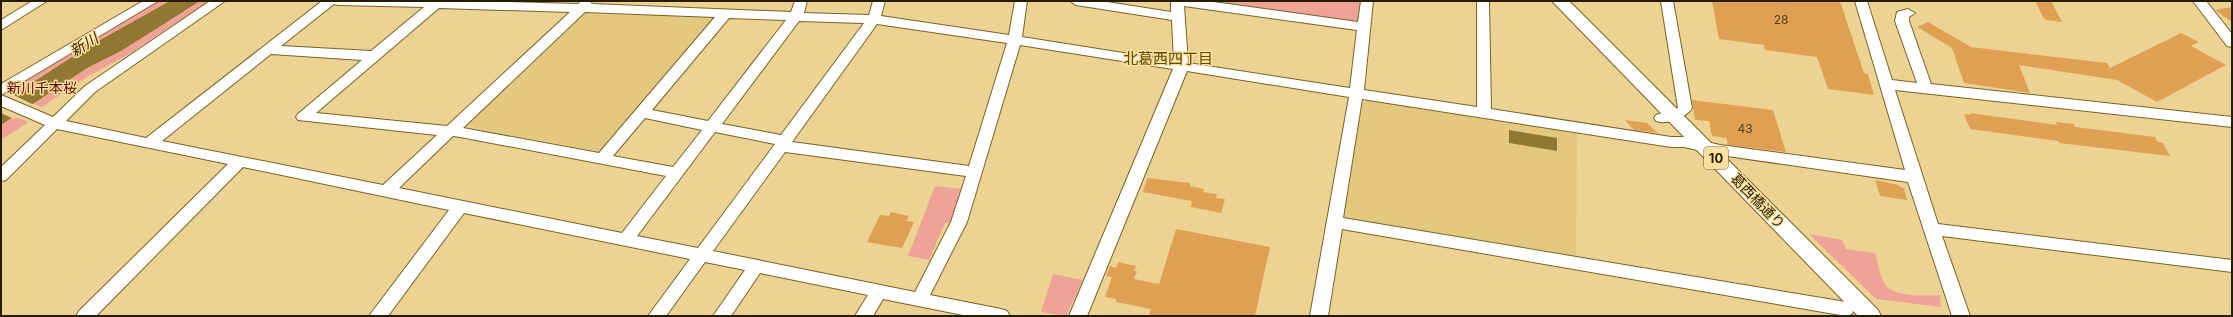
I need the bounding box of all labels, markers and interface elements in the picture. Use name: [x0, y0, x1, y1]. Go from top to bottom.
house number: 28: [1774, 12, 1788, 27]
water label: 新川: [66, 28, 103, 61]
district label: 北葛西四丁目: [1123, 49, 1213, 68]
park label: 新川千本桜: [7, 79, 77, 96]
house number: 43: [1737, 121, 1753, 136]
road number: 10: [1704, 147, 1728, 169]
street label: 葛西橋通り: [1728, 170, 1789, 232]

